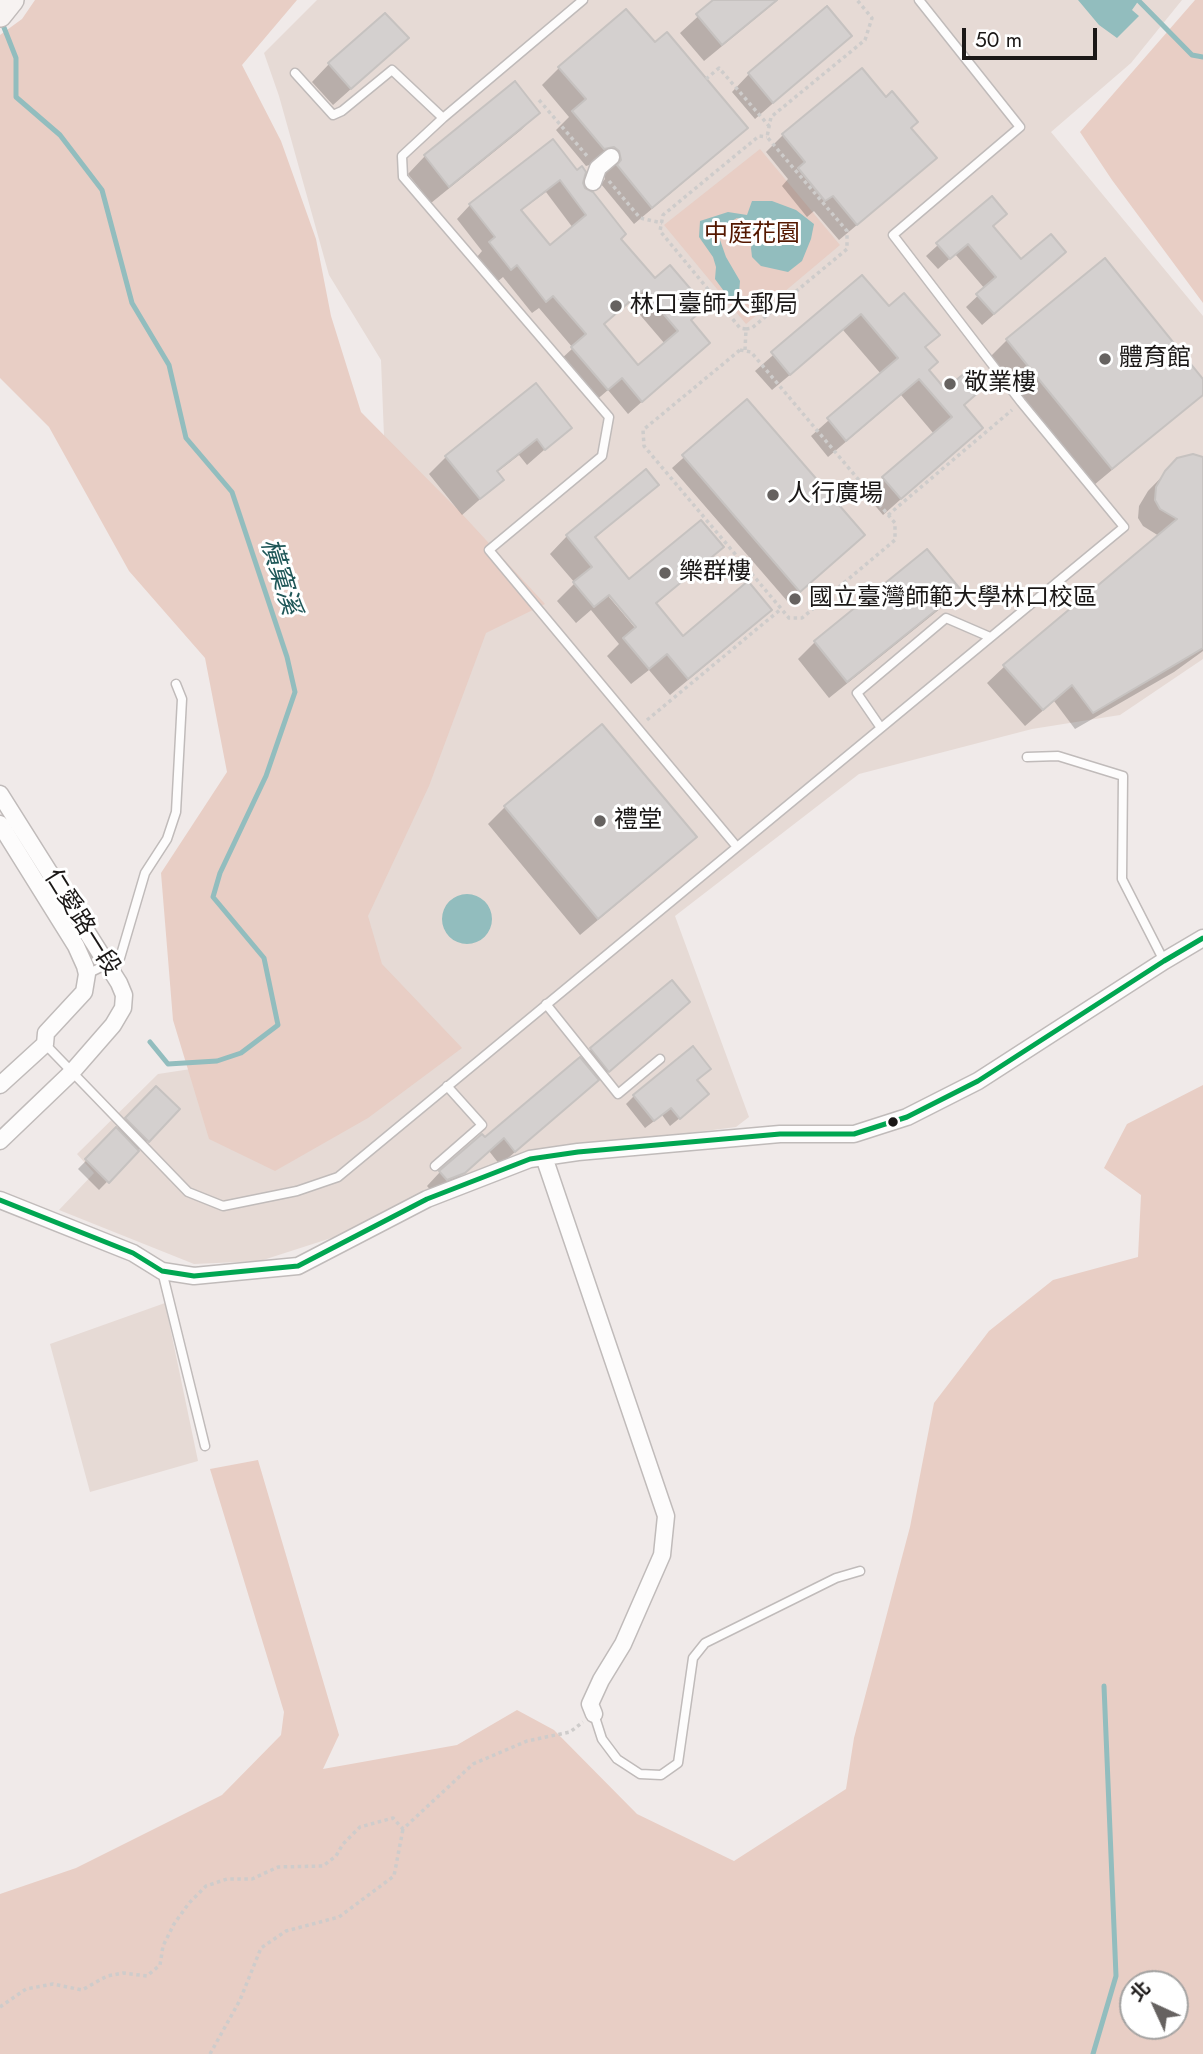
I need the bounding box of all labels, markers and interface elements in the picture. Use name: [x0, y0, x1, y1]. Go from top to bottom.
scale bar: [965, 14, 1100, 58]
text: 50 m: [975, 25, 1022, 55]
park label: 中庭花園: [704, 221, 800, 249]
place label: 林口臺師大郵局: [630, 292, 798, 320]
marker: 林口臺師大郵局: [608, 298, 624, 314]
place label: 體育館: [1119, 345, 1191, 373]
marker: 體育館: [1097, 351, 1113, 367]
place label: 敬業樓: [964, 370, 1036, 398]
marker: 敬業樓: [942, 376, 958, 392]
place label: 人行廣場: [787, 481, 883, 509]
marker: 人行廣場: [765, 487, 781, 503]
water label: 橫窠溪: [253, 535, 305, 619]
place label: 樂群樓: [679, 559, 751, 587]
marker: 樂群樓: [657, 565, 673, 581]
place label: 國立臺灣師範大學林口校區: [809, 585, 1097, 613]
marker: 國立臺灣師範大學林口校區: [787, 591, 803, 607]
place label: 禮堂: [614, 807, 662, 835]
marker: 禮堂: [592, 813, 608, 829]
street label: 仁愛路一段: [37, 864, 125, 982]
unlabelled marker: [886, 1115, 900, 1129]
north arrow: [1119, 1970, 1189, 2040]
text: 北: [1124, 1975, 1156, 2007]

